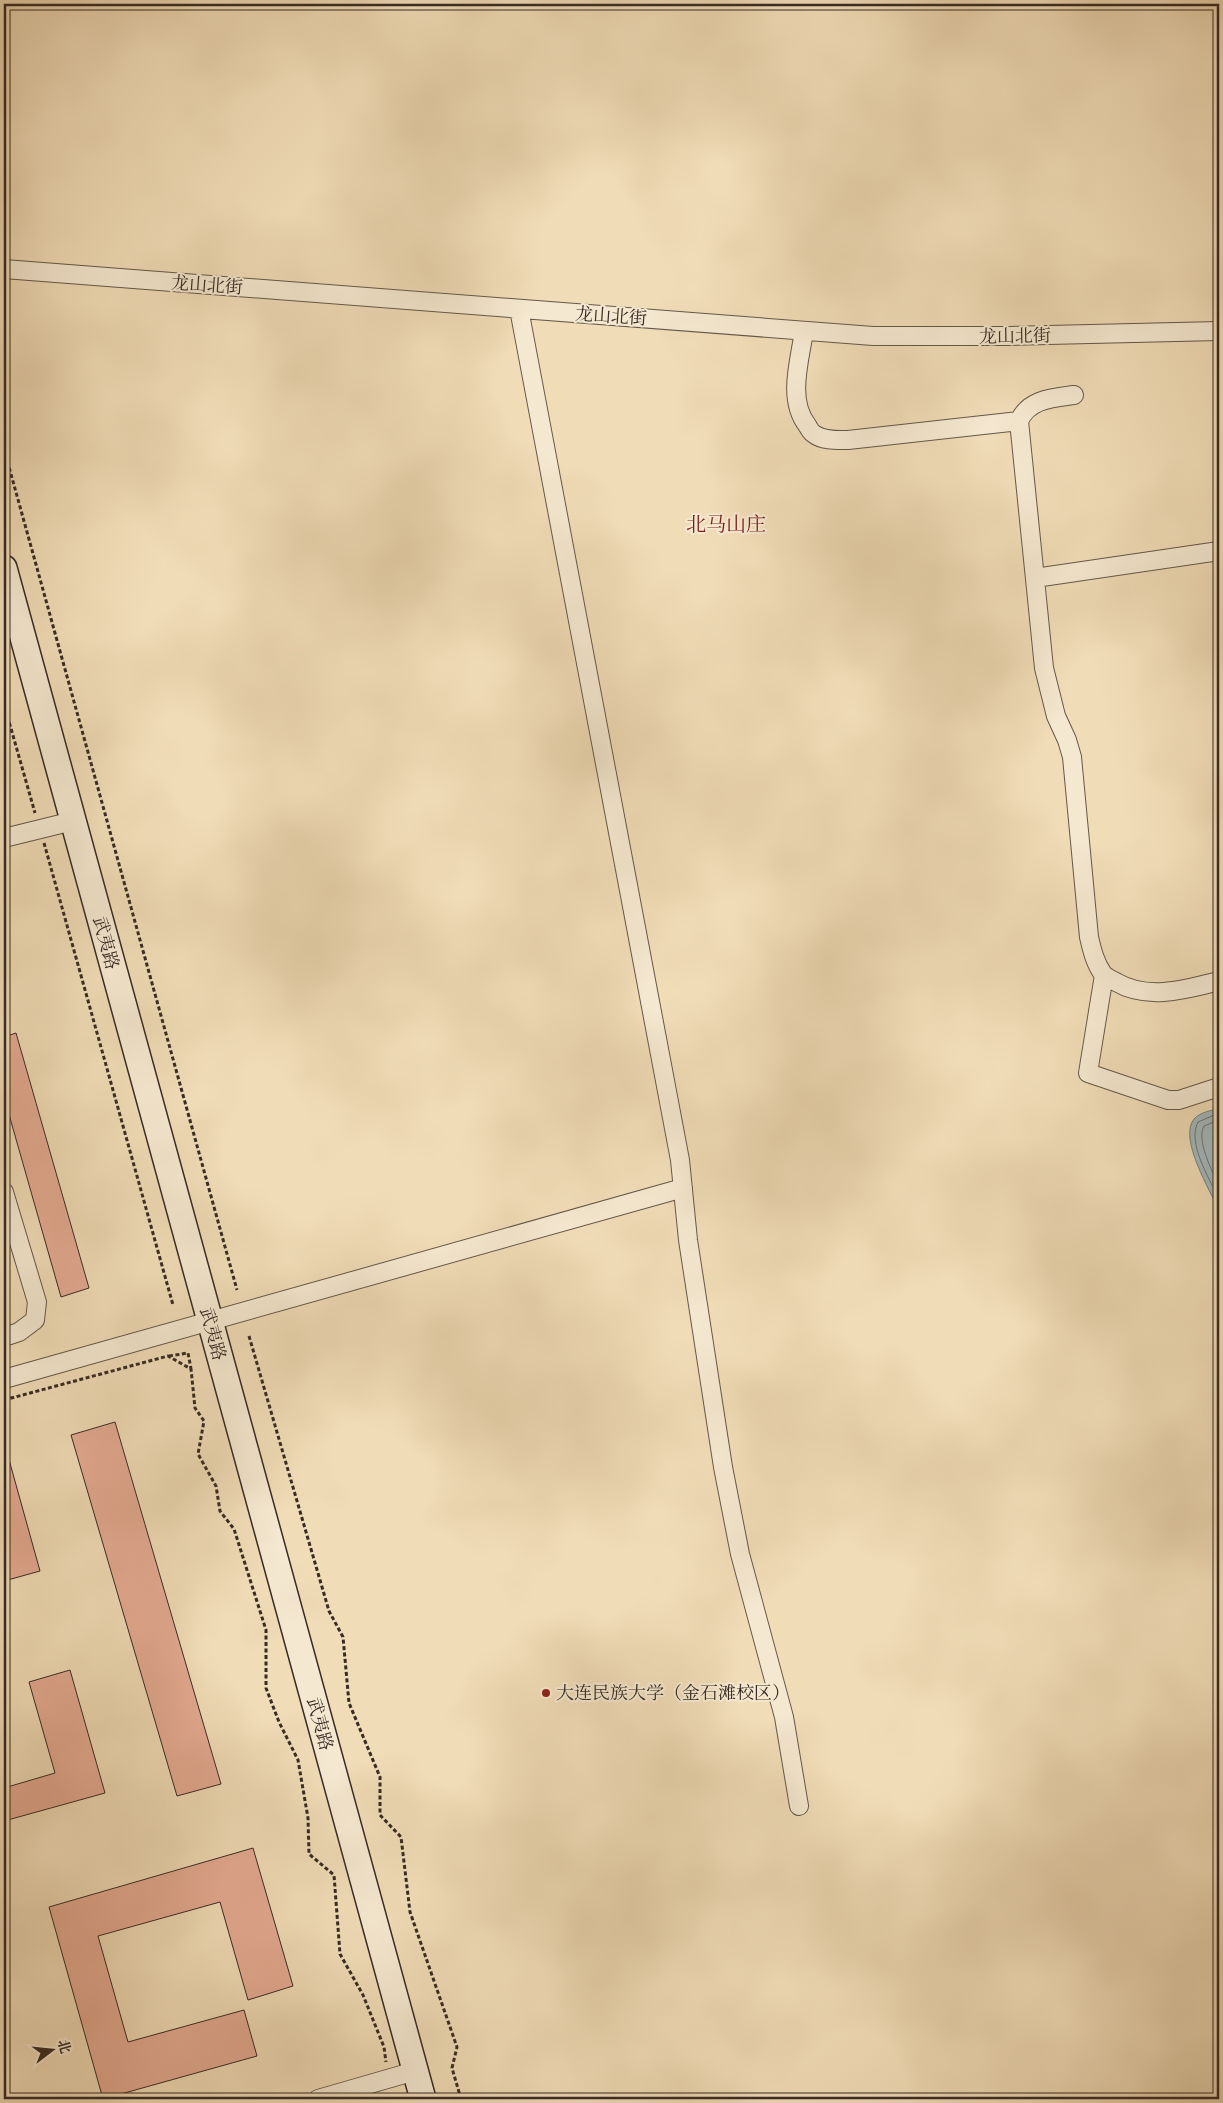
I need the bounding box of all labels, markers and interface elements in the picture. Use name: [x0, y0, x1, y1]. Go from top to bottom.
street label: 龙山北街: [170, 271, 244, 298]
street label: 龙山北街: [574, 302, 648, 329]
street label: 龙山北街: [979, 323, 1051, 348]
district label: 北马山庄: [686, 511, 766, 537]
street label: 武夷路: [88, 914, 125, 972]
street label: 武夷路: [195, 1305, 232, 1363]
place label: 大连民族大学（金石滩校区）: [556, 1681, 790, 1704]
marker: 大连民族大学（金石滩校区）: [540, 1687, 552, 1699]
street label: 武夷路: [302, 1695, 339, 1753]
north arrow: [28, 2026, 78, 2076]
text: 北: [54, 2037, 75, 2056]

